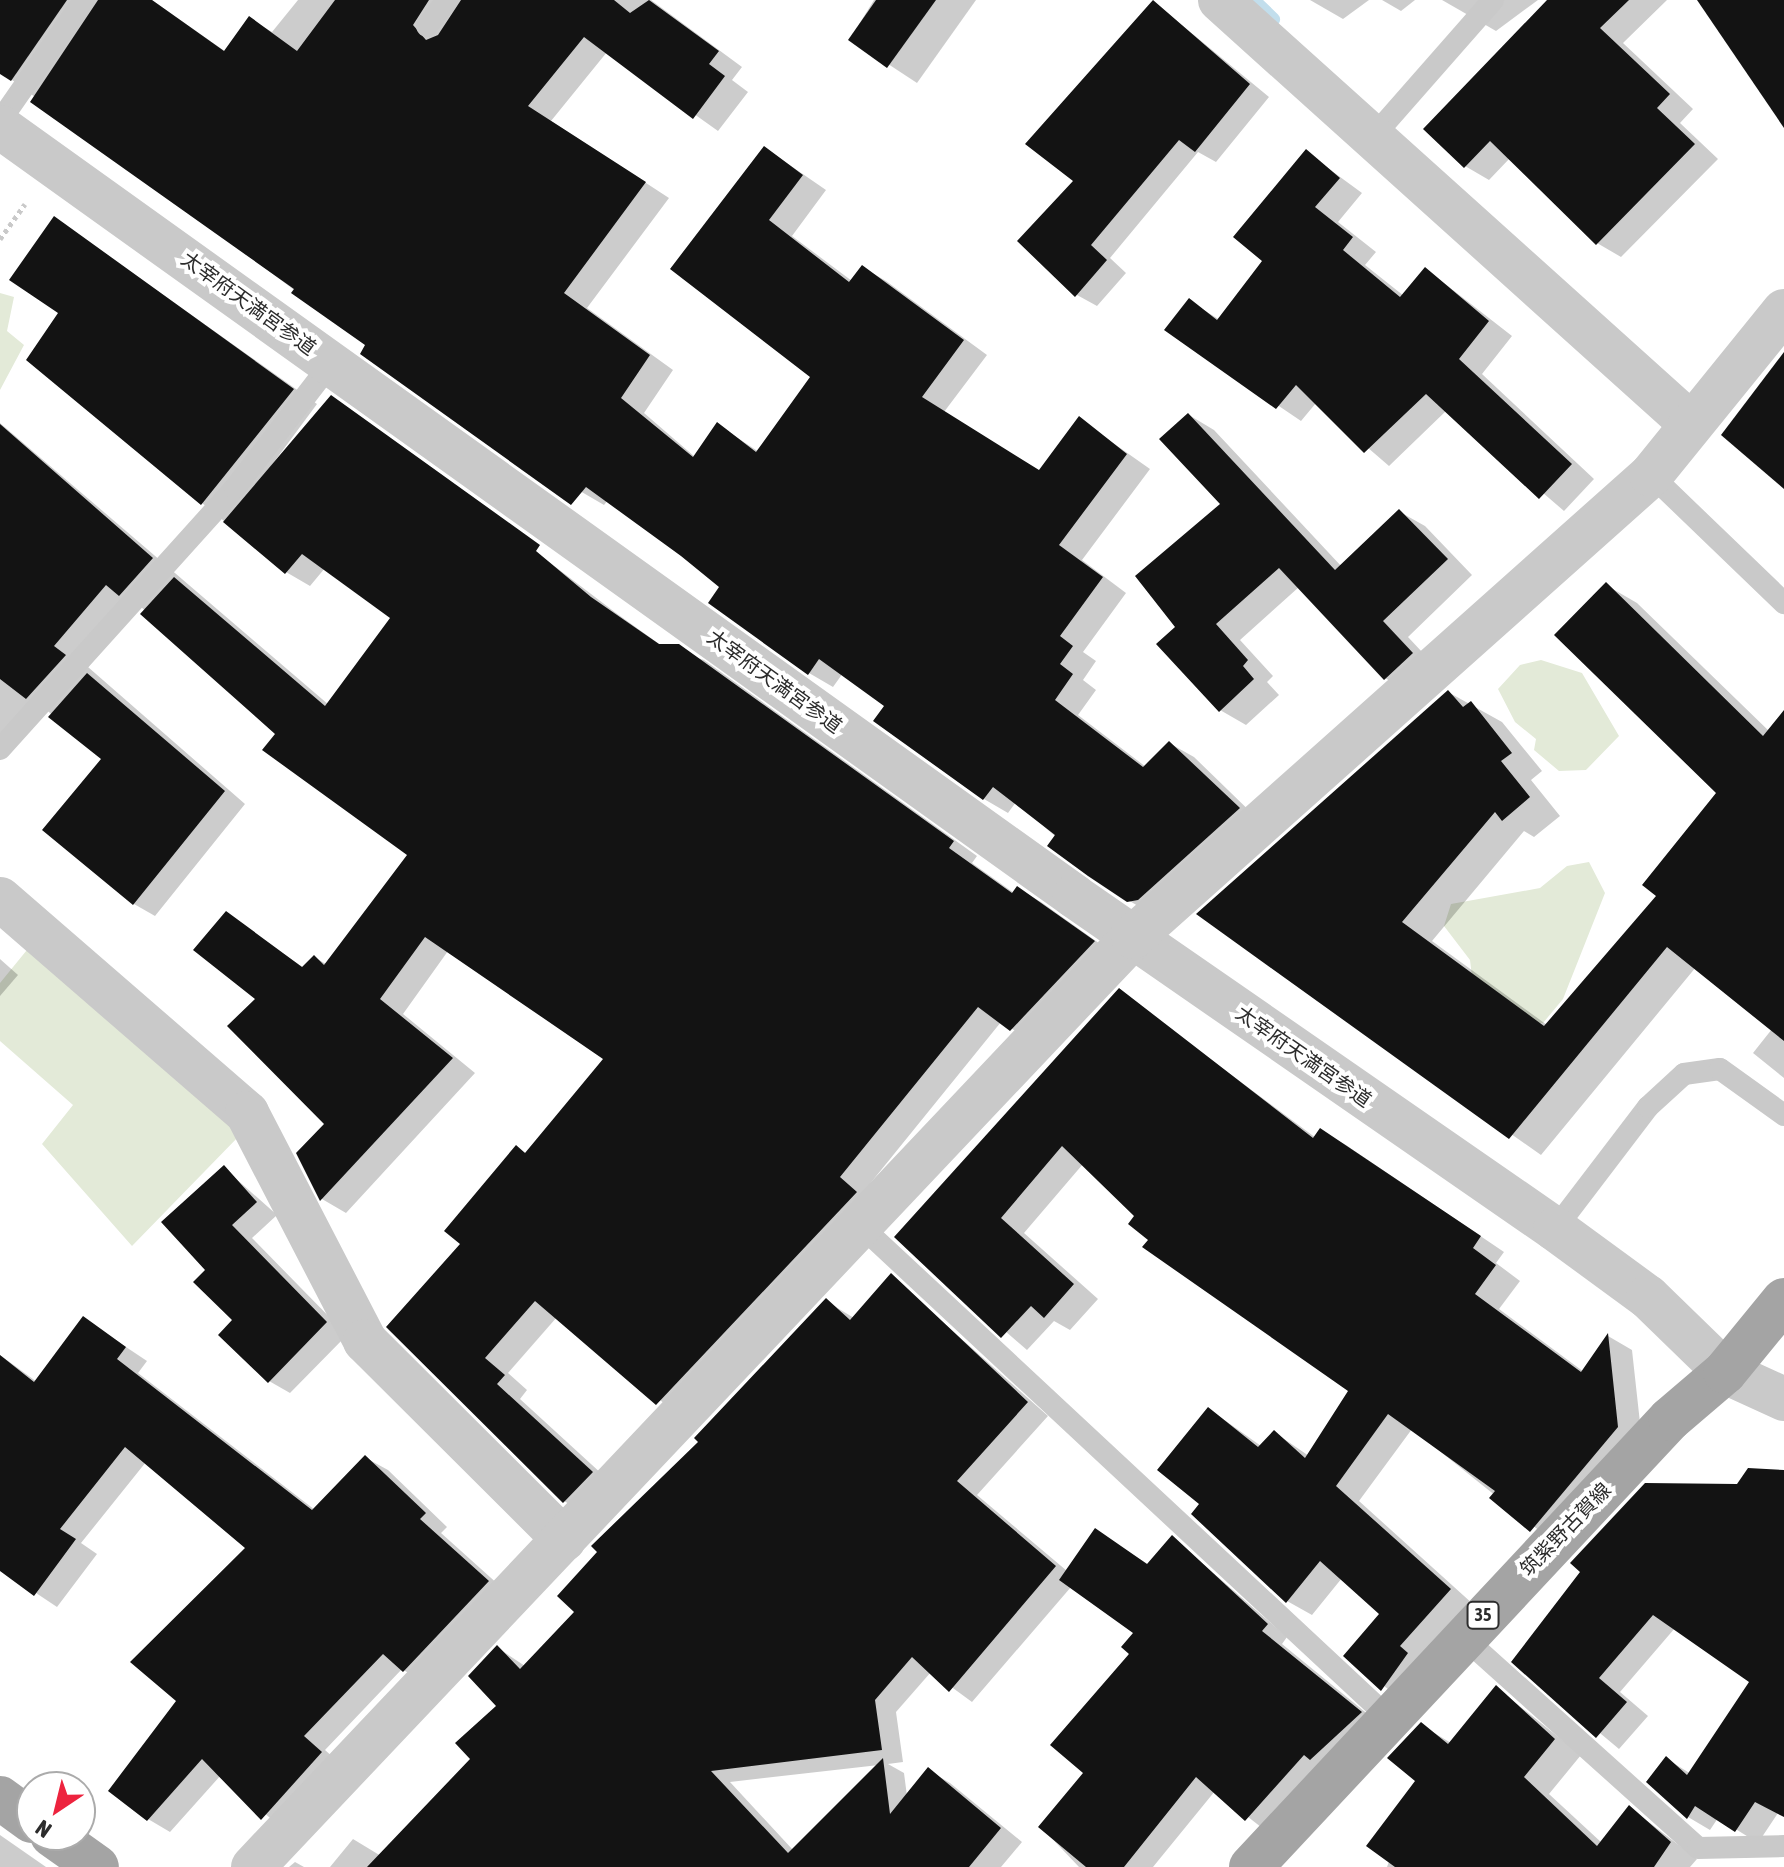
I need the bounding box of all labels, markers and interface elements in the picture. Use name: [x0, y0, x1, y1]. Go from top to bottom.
street label: 太宰府天満宮参道: [177, 246, 321, 360]
street label: 太宰府天満宮参道: [703, 624, 847, 738]
street label: 太宰府天満宮参道: [1232, 1000, 1376, 1112]
street label: 筑紫野古賀線: [1515, 1478, 1615, 1580]
road number: 35: [1465, 1601, 1501, 1629]
north arrow: [16, 1771, 96, 1851]
text: N: [31, 1815, 56, 1843]

